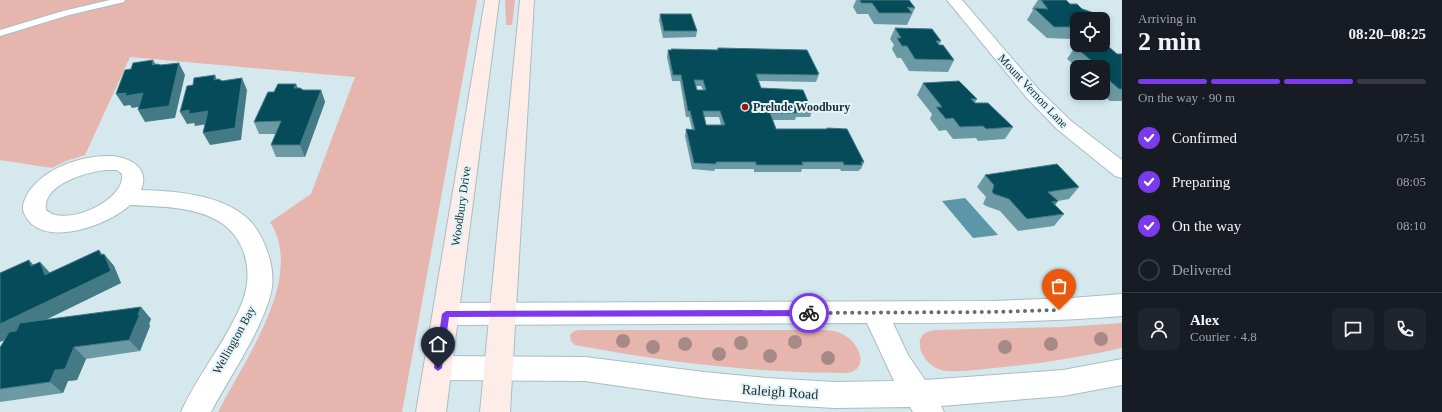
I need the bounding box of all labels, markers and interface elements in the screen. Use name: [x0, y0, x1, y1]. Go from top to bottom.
text: Arriving in: [1138, 11, 1196, 26]
map controls: [1070, 12, 1110, 100]
button: locate: [1070, 12, 1110, 52]
text: 08:20–08:25: [1349, 26, 1426, 42]
text: 2 min: [1138, 27, 1201, 56]
street label: Mount Vernon Lane: [995, 51, 1071, 131]
button: layers: [1070, 60, 1110, 100]
text: On the way · 90 m: [1138, 90, 1235, 105]
place label: Prelude Woodbury: [753, 100, 850, 114]
marker: Prelude Woodbury: [740, 102, 750, 112]
icon: check: [1138, 127, 1160, 149]
text: Confirmed: [1172, 130, 1237, 146]
text: 07:51: [1396, 130, 1426, 145]
street label: Woodbury Drive: [448, 165, 474, 247]
icon: check: [1138, 171, 1160, 193]
text: Preparing: [1172, 174, 1230, 190]
text: 08:05: [1396, 174, 1426, 189]
icon: check: [1138, 215, 1160, 237]
text: On the way: [1172, 218, 1241, 234]
text: 08:10: [1396, 218, 1426, 233]
text: Delivered: [1172, 262, 1231, 278]
pin: [1042, 269, 1076, 310]
icon: bag: [1048, 275, 1070, 297]
courier: [789, 293, 829, 333]
icon: bike: [798, 302, 820, 324]
street label: Wellington Bay: [210, 304, 258, 376]
button: person: [1138, 308, 1180, 350]
button: chat: [1332, 308, 1374, 350]
button: phone: [1384, 308, 1426, 350]
text: Alex: [1190, 312, 1219, 328]
pin: [421, 327, 455, 368]
text: Courier · 4.8: [1190, 329, 1257, 344]
icon: home: [427, 333, 449, 355]
street label: Raleigh Road: [741, 382, 819, 402]

